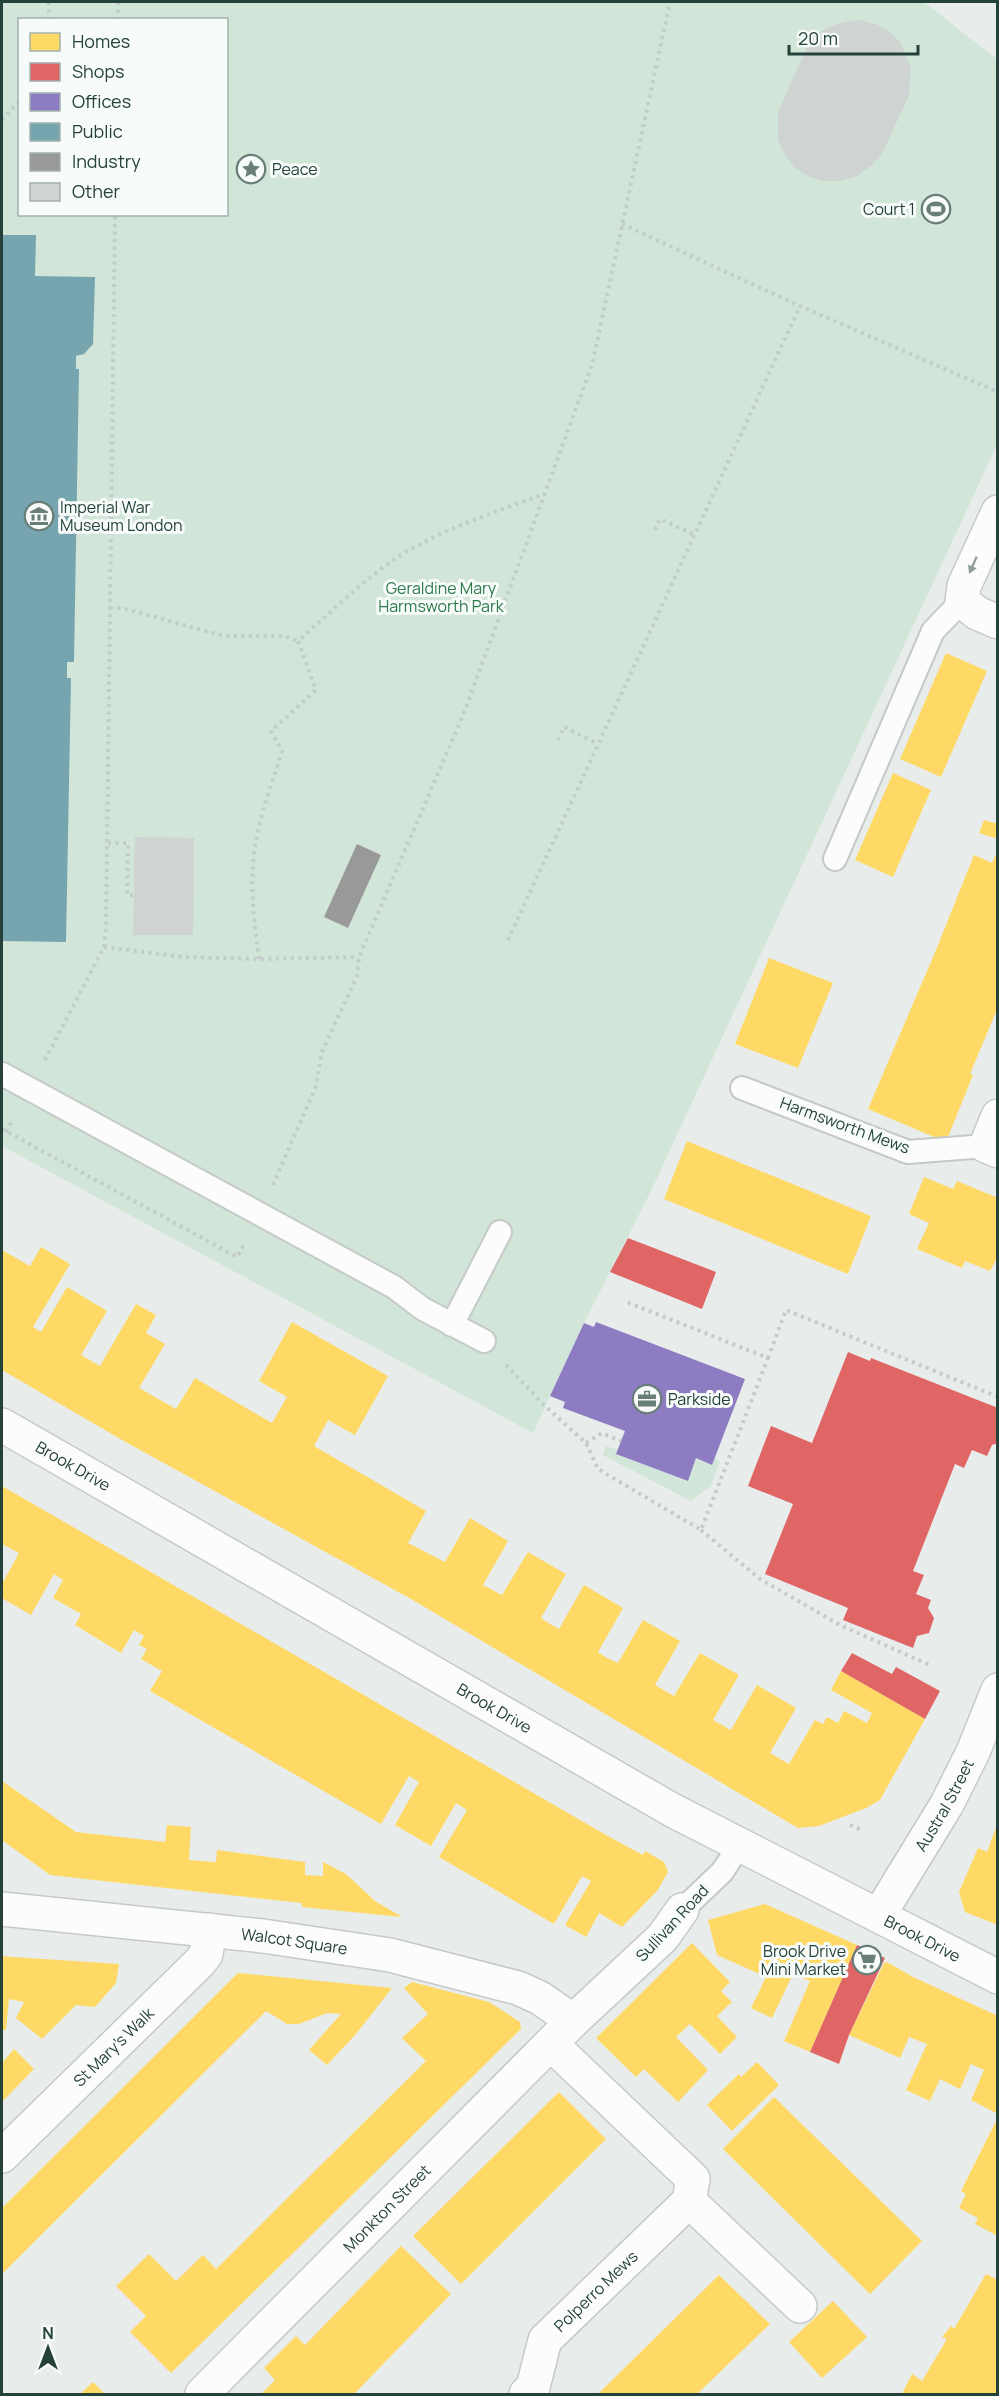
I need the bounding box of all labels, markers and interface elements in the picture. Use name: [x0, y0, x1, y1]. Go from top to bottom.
legend: [18, 18, 228, 216]
scale bar: [789, 18, 918, 56]
text: 20 m: [798, 26, 838, 50]
text: Homes: [72, 29, 130, 53]
text: Shops: [72, 59, 124, 83]
text: Offices: [72, 89, 131, 113]
text: Public: [72, 119, 123, 143]
text: Industry: [72, 149, 141, 173]
place icon: Peace: [235, 153, 267, 185]
place label: Peace: [272, 158, 318, 180]
text: Other: [72, 179, 120, 203]
sports icon: Court 1: [920, 193, 952, 225]
place label: Court 1: [863, 198, 915, 220]
place label: Imperial War Museum London: [60, 496, 183, 536]
museum icon: Imperial War Museum London: [23, 500, 55, 532]
one-way arrow: [969, 556, 978, 573]
park label: Geraldine Mary Harmsworth Park: [378, 577, 505, 617]
street label: Harmsworth Mews: [777, 1091, 913, 1159]
office icon: Parkside: [631, 1383, 663, 1415]
place label: Parkside: [668, 1388, 731, 1410]
street label: Brook Drive: [32, 1436, 115, 1496]
street label: Brook Drive: [453, 1678, 536, 1738]
street label: Austral Street: [910, 1755, 979, 1855]
street label: Sullivan Road: [631, 1880, 713, 1966]
street label: Brook Drive: [880, 1910, 964, 1967]
street label: Walcot Square: [240, 1923, 349, 1959]
place label: Brook Drive Mini Market: [761, 1940, 846, 1980]
supermarket icon: Brook Drive Mini Market: [851, 1944, 883, 1976]
street label: St Mary's Walk: [68, 2002, 159, 2091]
street label: Monkton Street: [338, 2159, 435, 2257]
street label: Polperro Mews: [549, 2245, 643, 2337]
north arrow: [18, 2318, 78, 2378]
text: N: [42, 2322, 54, 2344]

